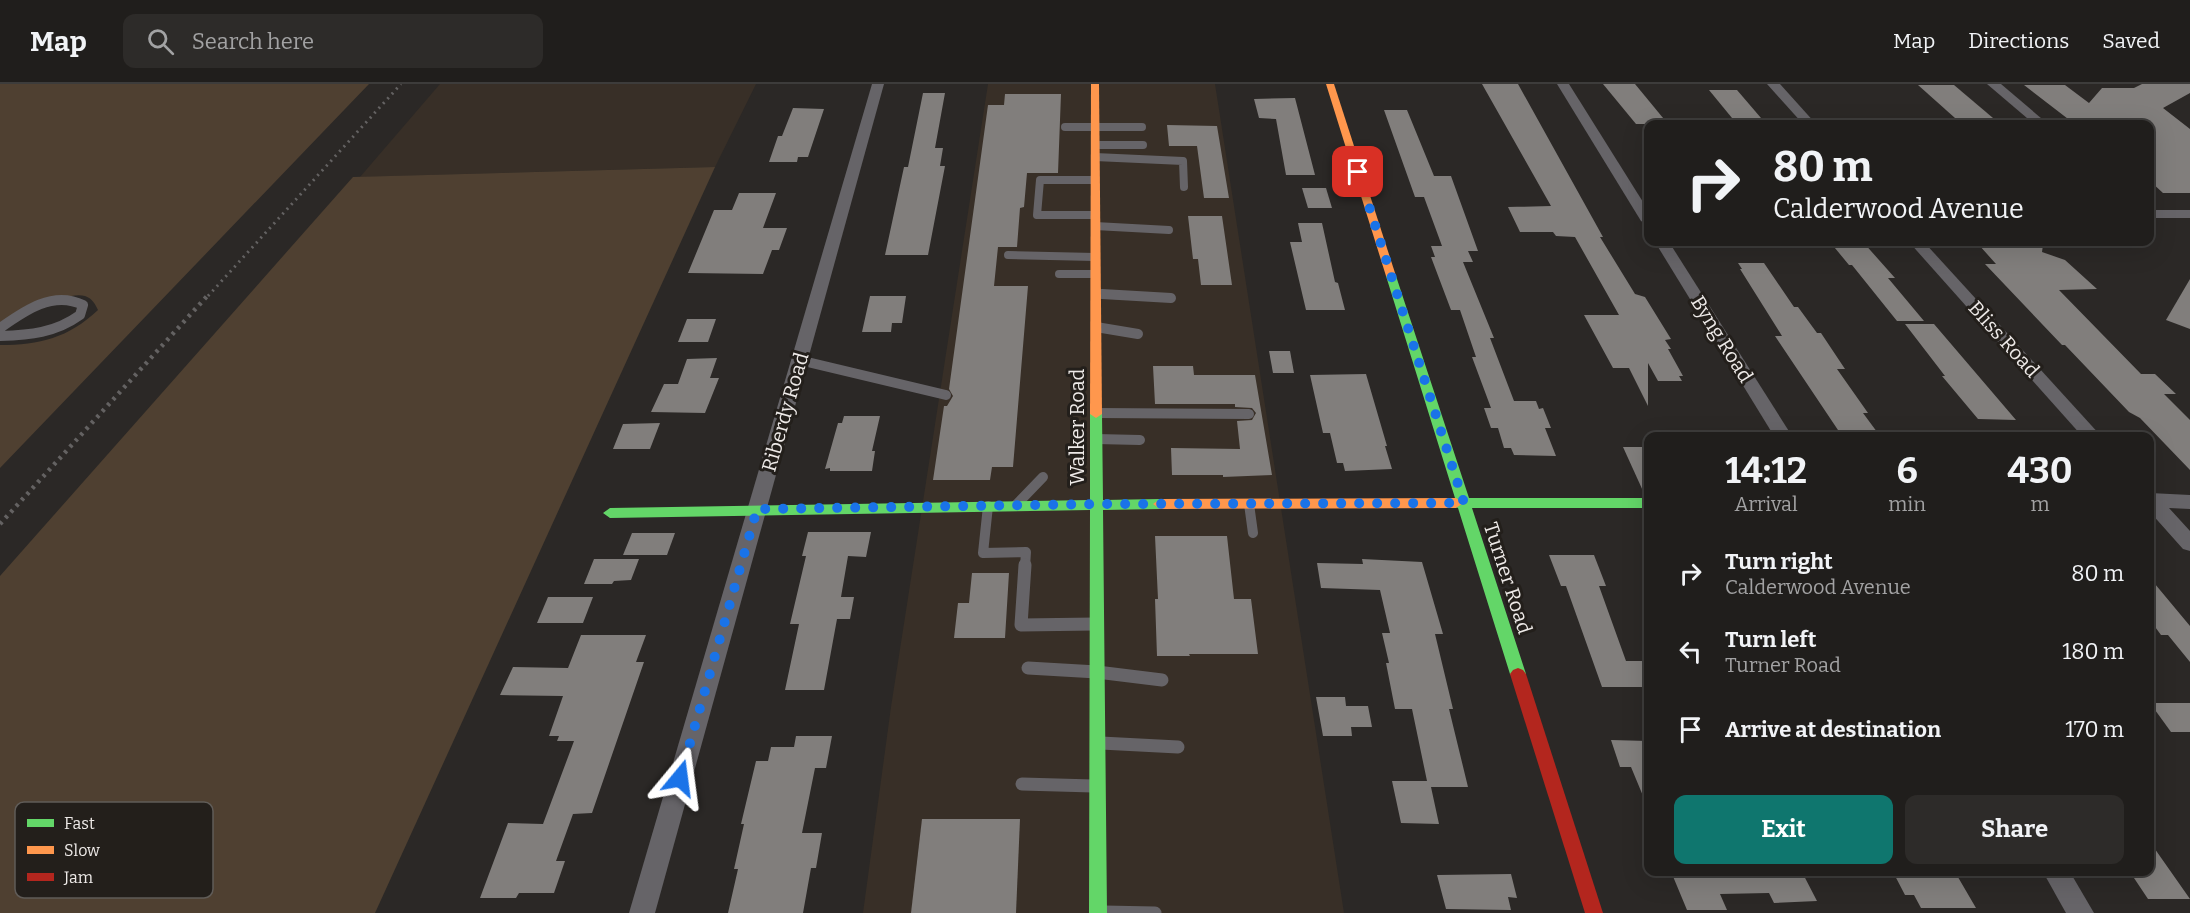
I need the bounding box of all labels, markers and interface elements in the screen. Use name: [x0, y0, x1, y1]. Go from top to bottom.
search box: [123, 14, 543, 68]
text: Map: [30, 25, 87, 58]
icon: search: [144, 25, 177, 58]
text: Search here: [192, 28, 314, 55]
text: Map: [1893, 28, 1935, 54]
text: Directions: [1968, 28, 2069, 54]
text: Saved: [2102, 28, 2160, 54]
text: 80 m: [1773, 142, 1873, 192]
icon: right: [1674, 144, 1752, 222]
pin: [1332, 146, 1383, 197]
icon: arrive: [1341, 155, 1374, 188]
text: Calderwood Avenue: [1773, 193, 2024, 225]
street label: Byng Road: [1686, 291, 1758, 387]
street label: Bliss Road: [1963, 296, 2045, 382]
street label: Riberdy Road: [757, 349, 814, 474]
street label: Walker Road: [1065, 368, 1089, 485]
text: 14:12: [1725, 449, 1807, 493]
text: 6: [1896, 449, 1918, 493]
text: 430: [2007, 449, 2073, 493]
text: Arrival: [1734, 492, 1798, 516]
text: min: [1888, 492, 1926, 516]
text: m: [2030, 492, 2050, 516]
street label: Turner Road: [1479, 519, 1537, 637]
text: Turn right: [1725, 548, 1833, 575]
icon: right: [1674, 557, 1707, 590]
text: 80 m: [2071, 560, 2124, 587]
text: Calderwood Avenue: [1725, 575, 1911, 599]
text: Turn left: [1725, 626, 1817, 653]
icon: left: [1674, 635, 1707, 668]
text: 180 m: [2062, 638, 2124, 665]
text: Turner Road: [1725, 653, 1841, 677]
icon: arrive: [1674, 713, 1707, 746]
text: Arrive at destination: [1725, 716, 1941, 743]
text: 170 m: [2065, 716, 2124, 743]
position arrow: [648, 746, 712, 810]
button: Exit: [1674, 795, 1893, 864]
button: Share: [1905, 795, 2124, 864]
legend: [15, 802, 213, 898]
text: Fast: [64, 814, 95, 833]
text: Slow: [64, 841, 100, 860]
text: Jam: [63, 868, 93, 887]

